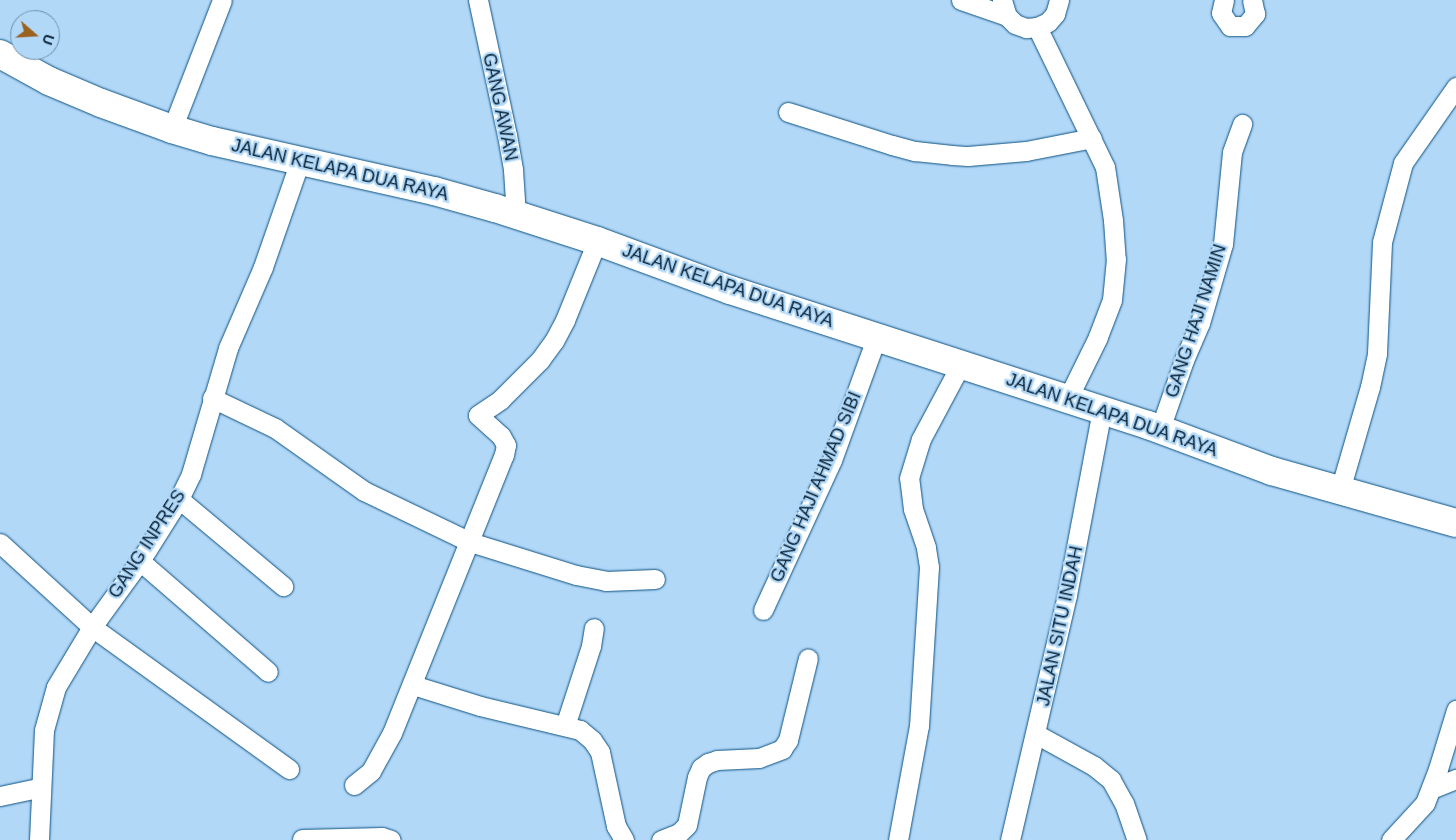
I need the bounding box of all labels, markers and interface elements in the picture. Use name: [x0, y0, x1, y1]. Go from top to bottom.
north arrow: [10, 10, 60, 60]
text: U: [39, 32, 57, 47]
street label: GANG AWAN: [478, 51, 522, 163]
street label: JALAN KELAPA DUA RAYA: [228, 134, 452, 206]
street label: JALAN KELAPA DUA RAYA: [619, 239, 837, 333]
street label: GANG HAJI NAMIN: [1161, 242, 1231, 400]
street label: JALAN KELAPA DUA RAYA: [1003, 368, 1221, 462]
street label: GANG HAJI AHMAD SIBI: [766, 388, 866, 586]
street label: GANG INPRES: [104, 486, 190, 602]
street label: JALAN SITU INDAH: [1032, 544, 1088, 708]

